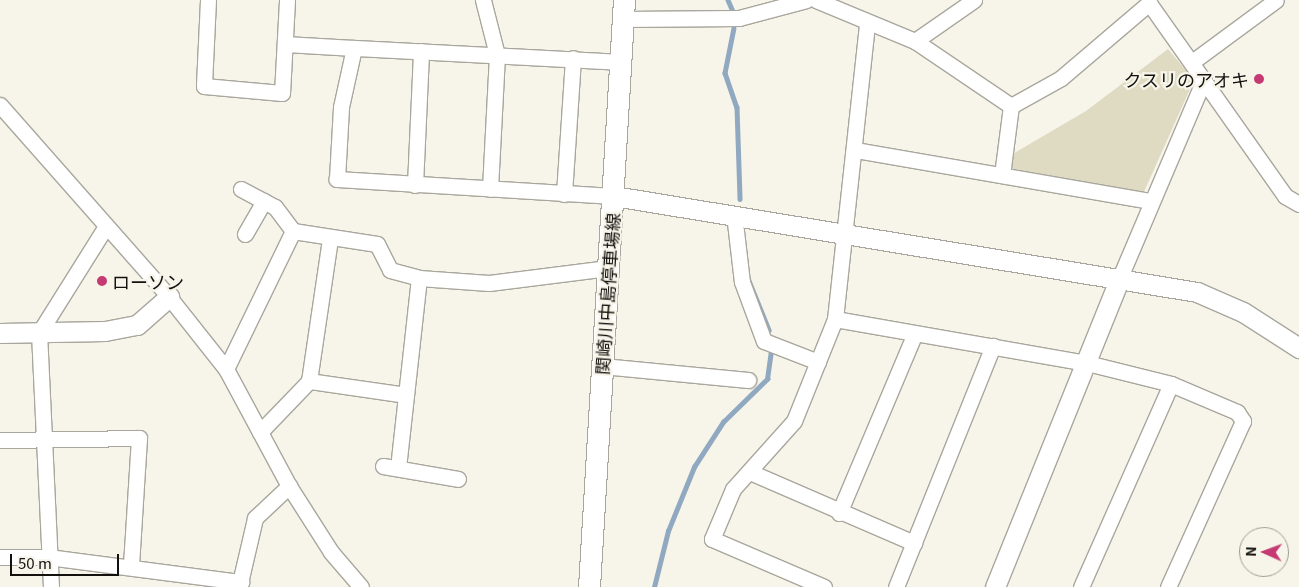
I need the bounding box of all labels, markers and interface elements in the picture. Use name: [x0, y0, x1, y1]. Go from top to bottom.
place label: クスリのアオキ: [1123, 68, 1249, 90]
marker: クスリのアオキ: [1253, 73, 1265, 85]
street label: 関崎川中島停車場線: [591, 212, 623, 376]
place label: ローソン: [112, 270, 184, 292]
marker: ローソン: [96, 275, 108, 287]
north arrow: [1239, 527, 1289, 577]
scale bar: [12, 544, 121, 576]
text: N: [1240, 546, 1260, 557]
text: 50 m: [18, 552, 52, 573]

